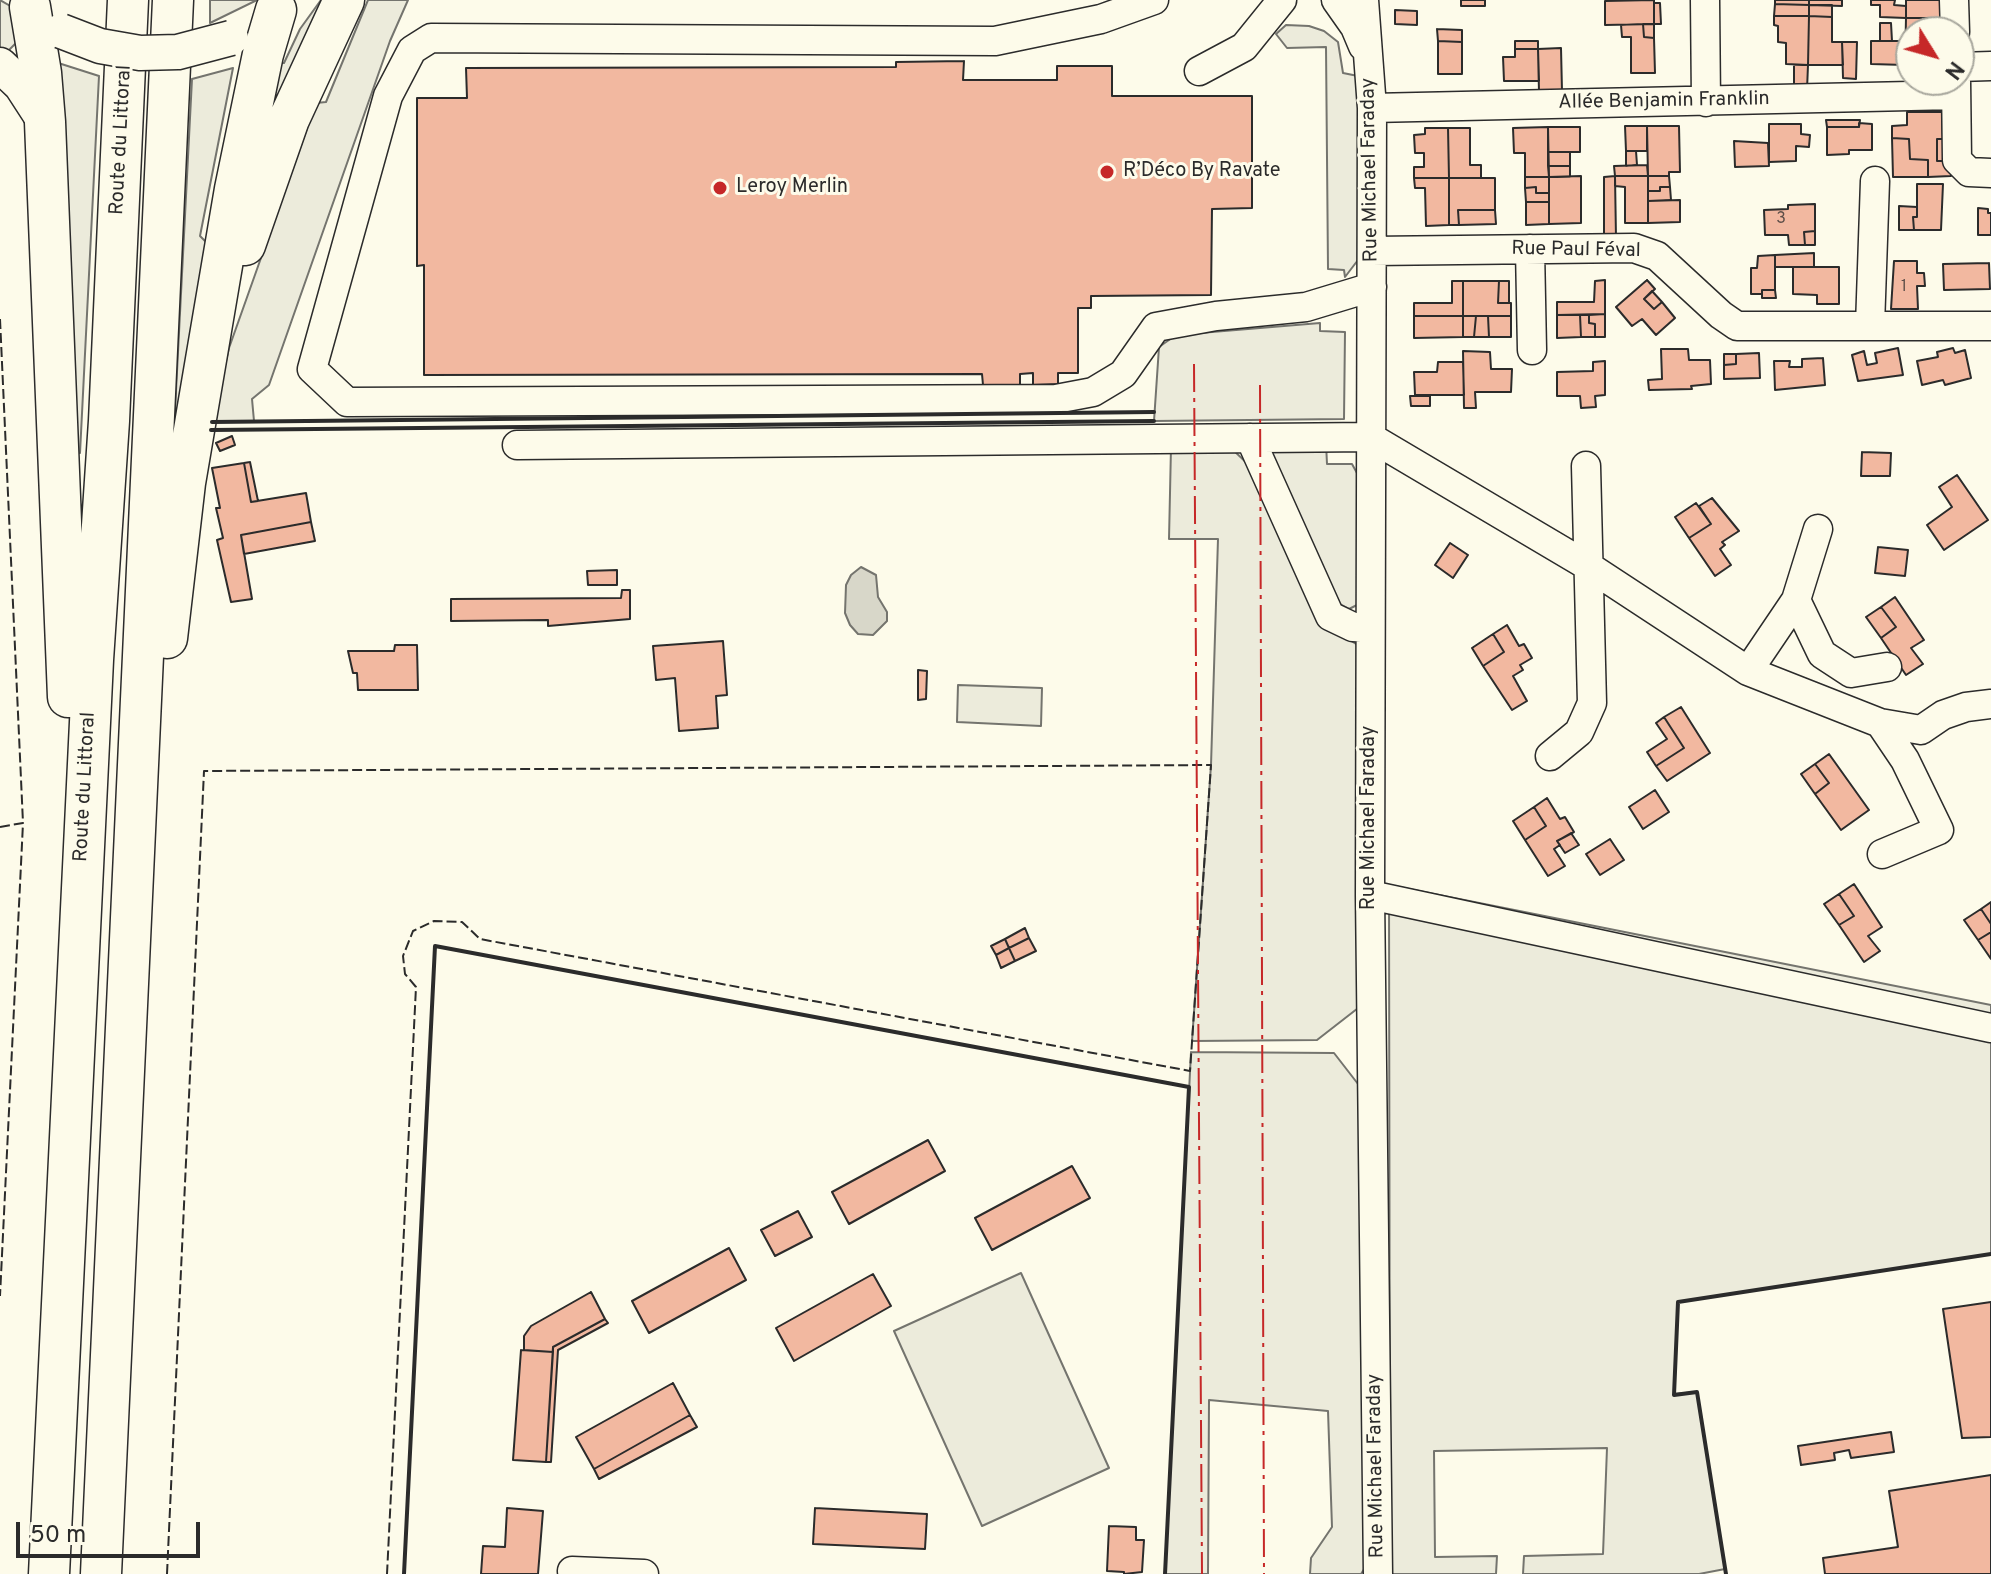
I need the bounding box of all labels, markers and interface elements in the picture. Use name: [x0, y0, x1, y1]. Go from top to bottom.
north arrow: [1895, 16, 1975, 96]
text: N: [1937, 55, 1969, 84]
street label: Route du Littoral: [106, 64, 138, 216]
street label: Rue Michael Faraday: [1357, 78, 1385, 262]
street label: Allée Benjamin Franklin: [1558, 88, 1770, 116]
place label: R’Déco By Ravate: [1123, 160, 1281, 184]
marker: R’Déco By Ravate: [1098, 163, 1116, 181]
place label: Leroy Merlin: [736, 176, 848, 200]
marker: Leroy Merlin: [711, 179, 729, 197]
house number: 3: [1776, 210, 1786, 230]
street label: Rue Paul Féval: [1511, 238, 1641, 264]
house number: 1: [1901, 278, 1907, 298]
street label: Route du Littoral: [70, 711, 102, 863]
street label: Rue Michael Faraday: [1358, 726, 1382, 910]
street label: Rue Michael Faraday: [1363, 1374, 1391, 1558]
scale bar: [20, 1506, 204, 1556]
text: 50 m: [30, 1521, 86, 1551]

